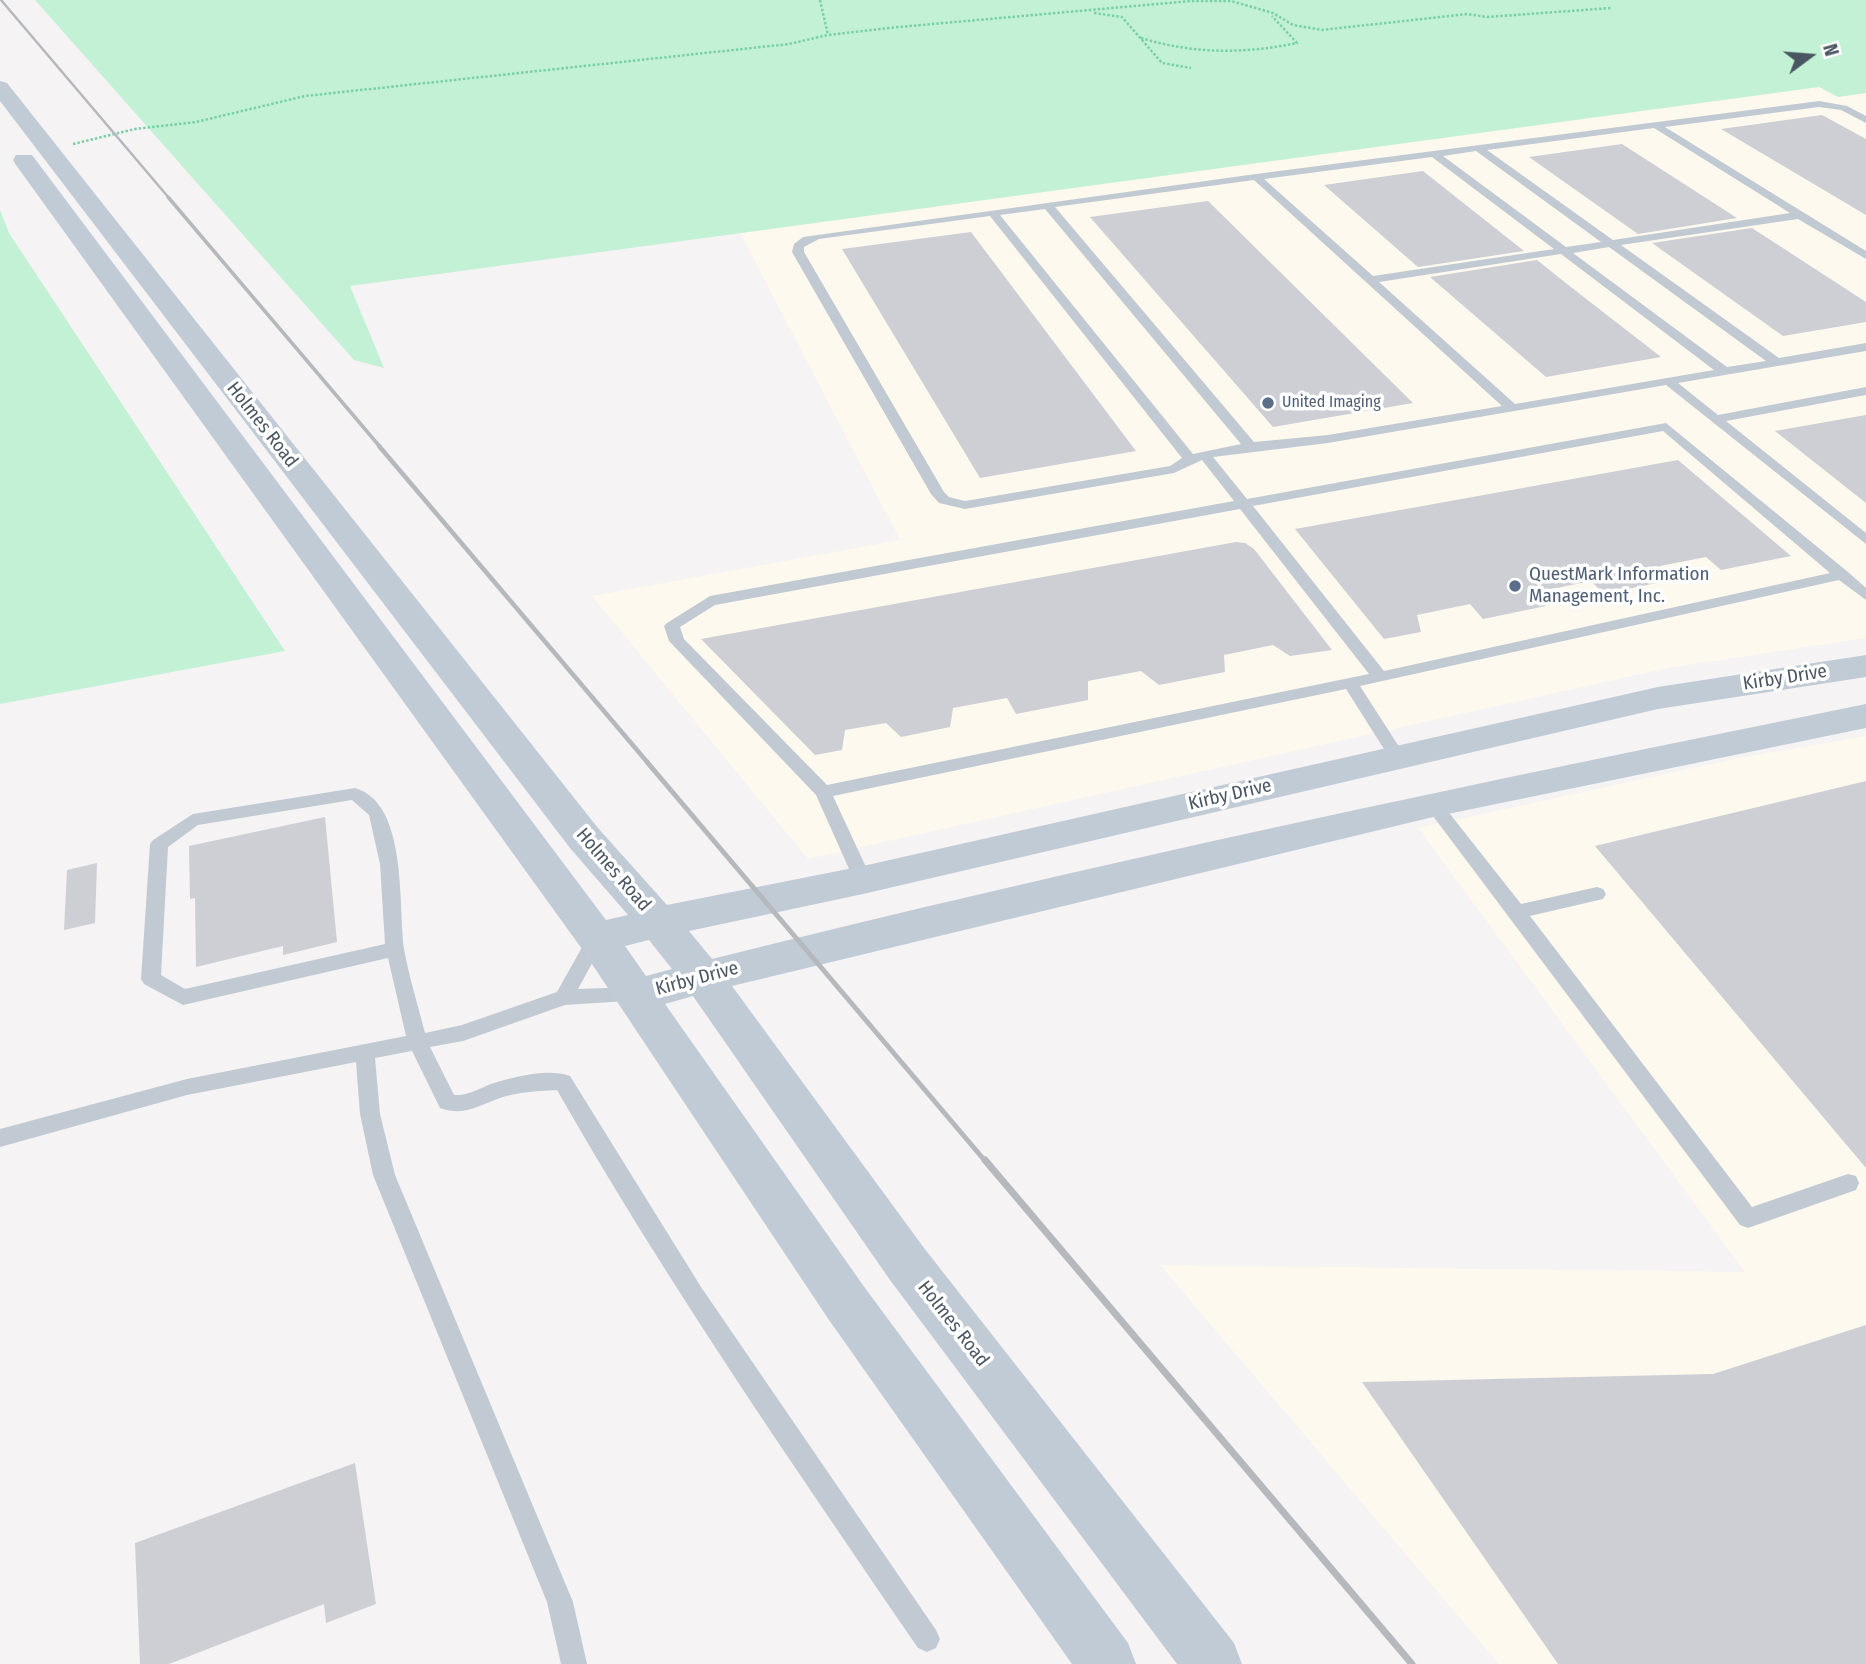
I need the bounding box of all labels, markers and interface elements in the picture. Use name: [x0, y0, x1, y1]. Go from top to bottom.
north arrow: [1775, 21, 1845, 91]
text: N: [1818, 41, 1843, 59]
street label: Holmes Road: [221, 378, 303, 472]
place label: United Imaging: [1282, 393, 1381, 413]
marker: United Imaging: [1260, 395, 1276, 411]
place label: QuestMark Information Management, Inc.: [1529, 564, 1710, 608]
marker: QuestMark Information Management, Inc.: [1507, 578, 1523, 594]
street label: Kirby Drive: [1741, 660, 1829, 696]
street label: Kirby Drive: [1186, 774, 1274, 816]
street label: Holmes Road: [571, 824, 655, 916]
street label: Kirby Drive: [653, 957, 741, 1001]
street label: Holmes Road: [912, 1277, 994, 1371]

